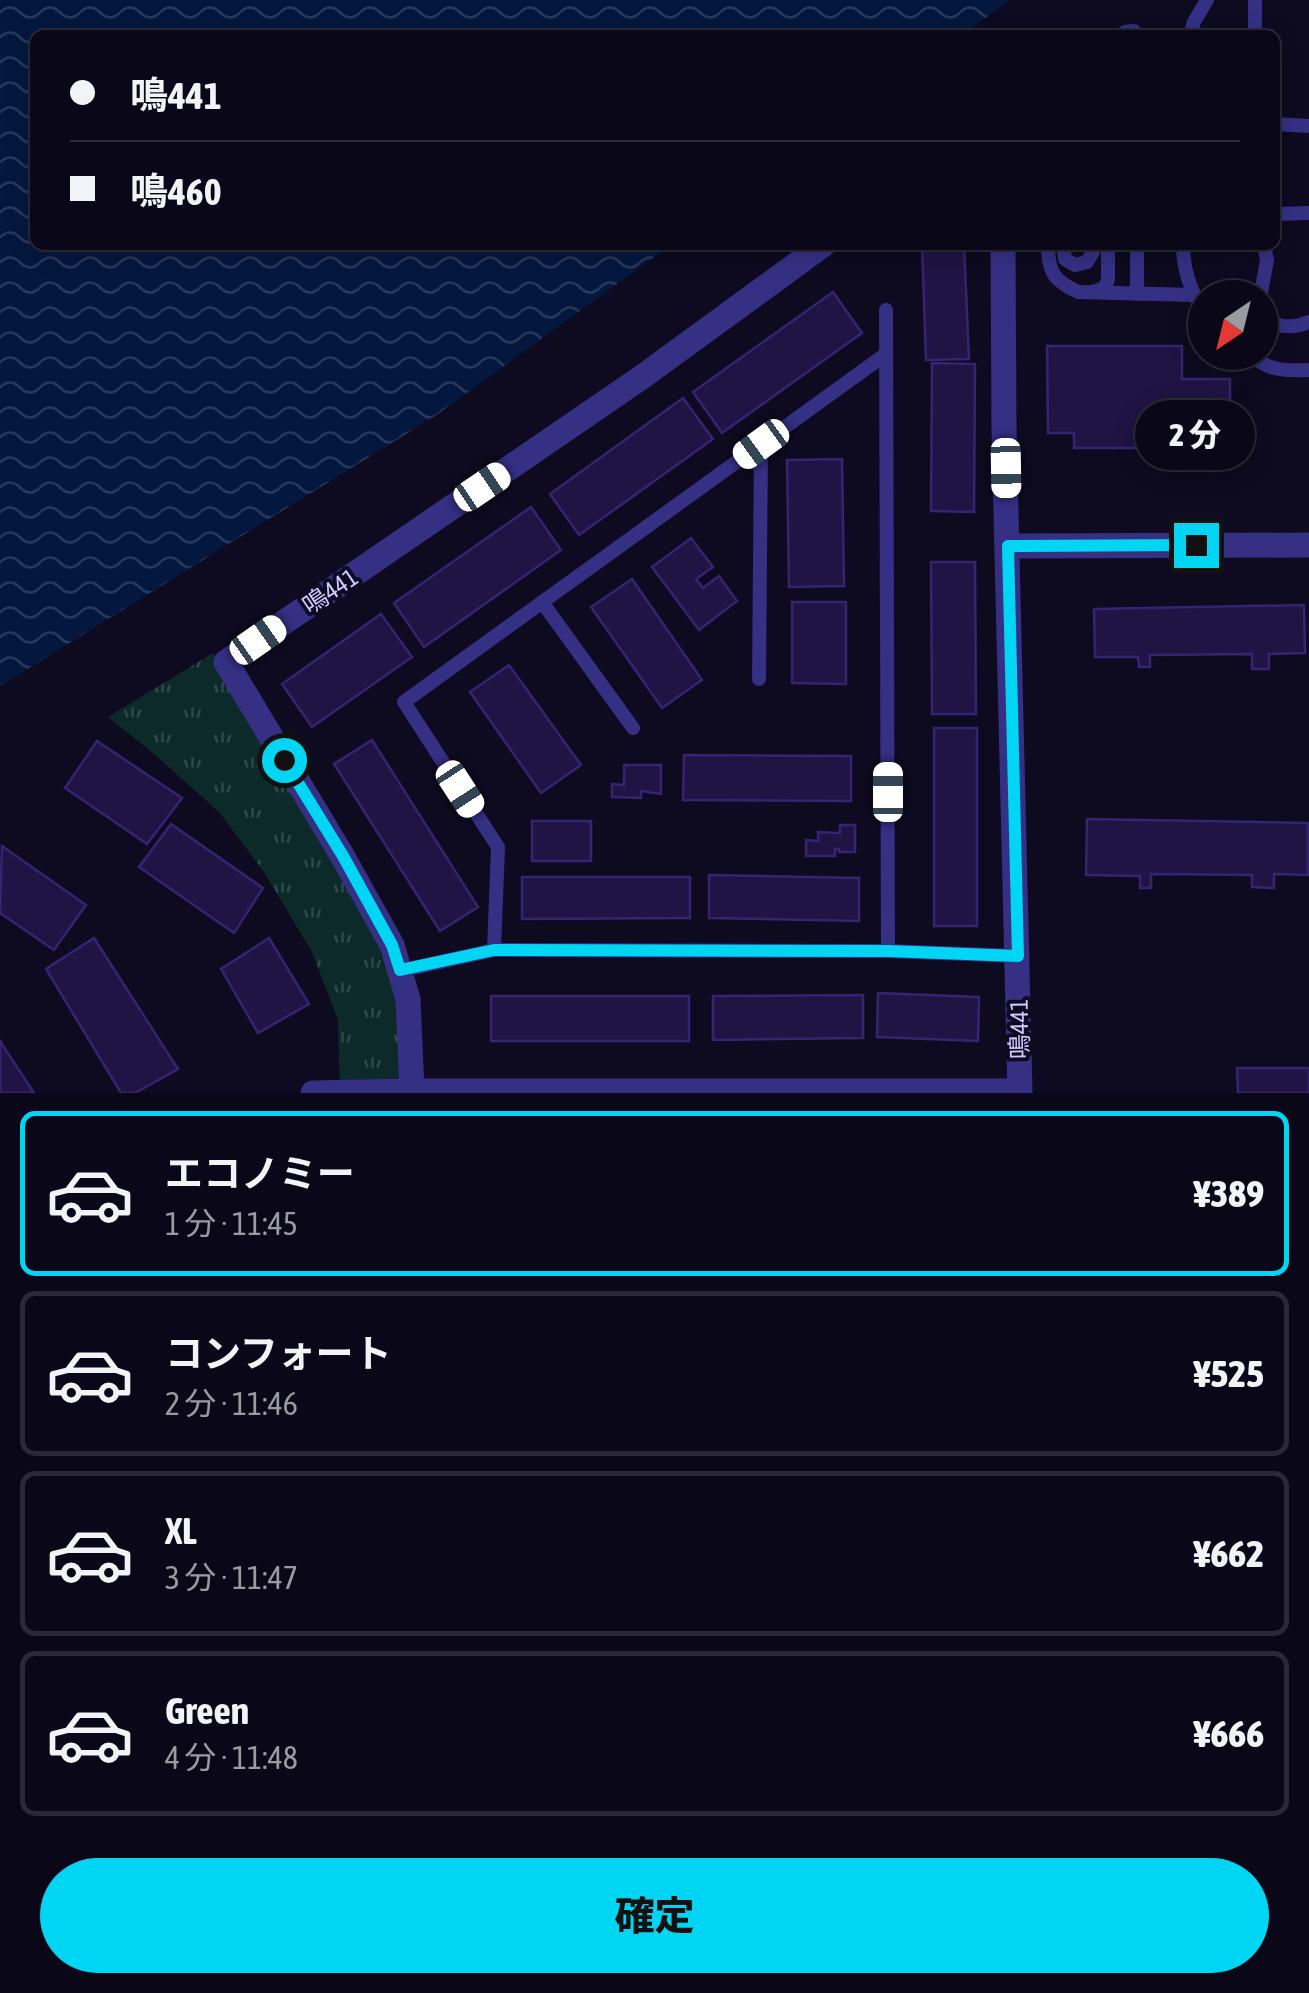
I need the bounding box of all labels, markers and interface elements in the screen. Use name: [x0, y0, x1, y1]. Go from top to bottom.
text: 鳴441: [130, 74, 222, 117]
text: 鳴460: [130, 170, 222, 213]
north arrow: [1188, 280, 1278, 370]
map controls: [1188, 280, 1278, 370]
callout: 2 分: [1136, 400, 1256, 470]
car: [728, 414, 794, 474]
text: 2 分: [1169, 416, 1221, 453]
car: [990, 438, 1022, 498]
car: [449, 458, 515, 516]
route end: [1174, 523, 1219, 568]
street label: 鳴441: [297, 563, 363, 619]
car: [225, 611, 291, 669]
route start: [262, 738, 307, 783]
car: [431, 756, 489, 822]
car: [873, 762, 903, 822]
street label: 鳴441: [1004, 999, 1034, 1059]
icon: car: [45, 1149, 135, 1239]
text: エコノミー: [165, 1152, 355, 1195]
text: ¥389: [1194, 1172, 1264, 1215]
text: 1 分 · 11:45: [165, 1205, 298, 1242]
icon: car: [45, 1329, 135, 1419]
text: コンフォート: [165, 1332, 392, 1375]
text: ¥525: [1194, 1352, 1264, 1395]
text: 2 分 · 11:46: [165, 1385, 298, 1422]
icon: car: [45, 1509, 135, 1599]
text: XL: [165, 1509, 197, 1552]
text: ¥662: [1194, 1532, 1264, 1575]
text: 3 分 · 11:47: [165, 1559, 298, 1596]
icon: car: [45, 1689, 135, 1779]
text: Green: [165, 1689, 249, 1732]
text: ¥666: [1194, 1712, 1264, 1755]
text: 4 分 · 11:48: [165, 1739, 298, 1776]
button: 確定: [40, 1858, 1269, 1973]

